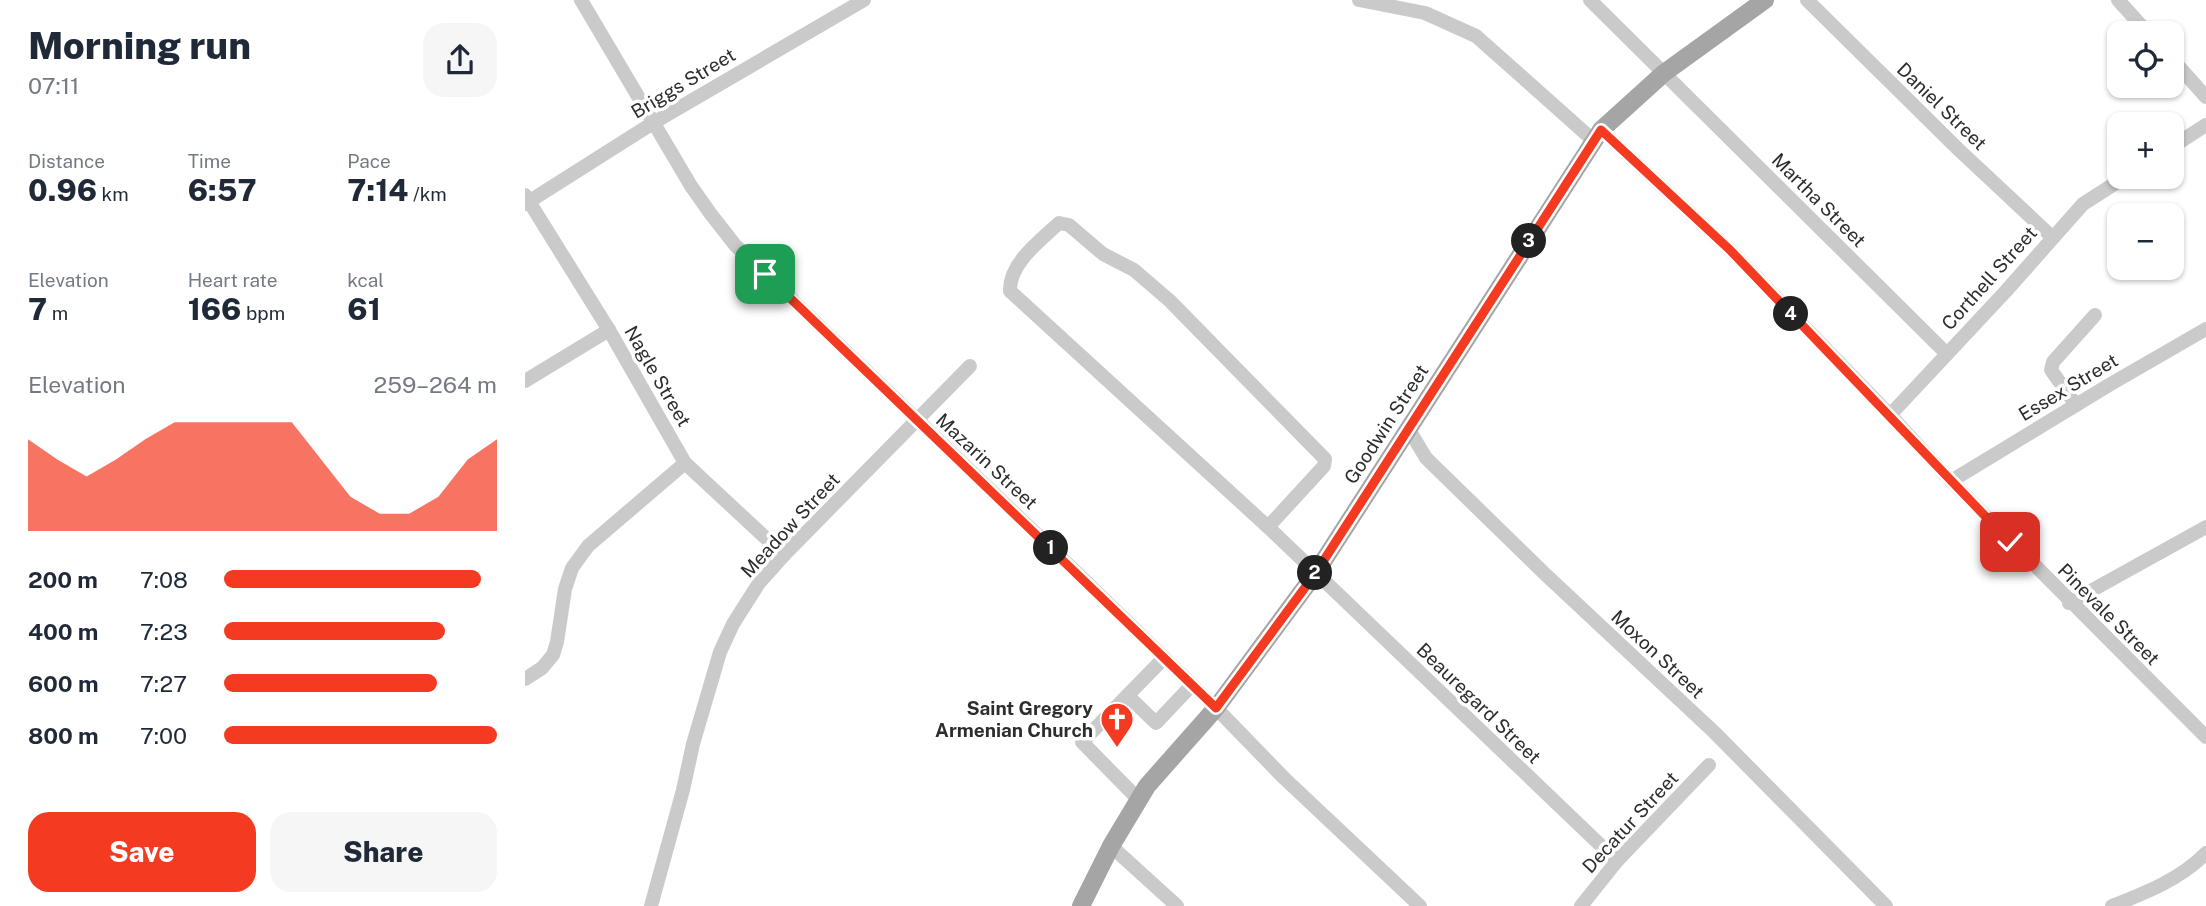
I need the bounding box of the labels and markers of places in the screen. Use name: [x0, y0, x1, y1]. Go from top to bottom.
pin: 3: [1511, 224, 1546, 258]
pin: [735, 244, 795, 304]
pin: 4: [1773, 296, 1809, 332]
pin: [1980, 512, 2040, 572]
pin: 1: [1033, 530, 1069, 566]
pin: 2: [1297, 556, 1333, 590]
place label: Saint Gregory Armenian Church: [935, 697, 1093, 741]
church icon: Saint Gregory Armenian Church: [1098, 700, 1136, 749]

